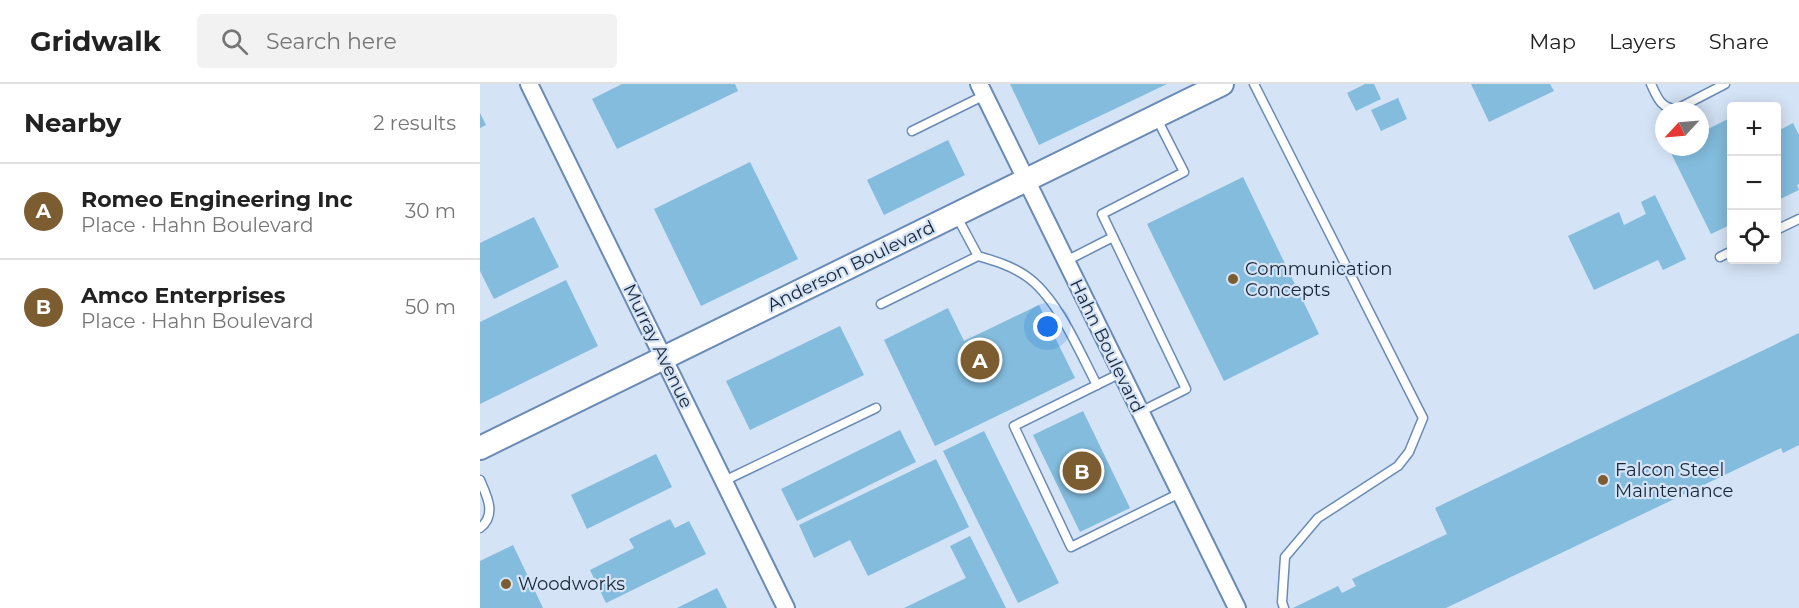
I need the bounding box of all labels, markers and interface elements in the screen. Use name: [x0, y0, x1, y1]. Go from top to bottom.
search box: [197, 14, 617, 68]
text: Gridwalk: [30, 24, 161, 58]
icon: search: [218, 25, 251, 58]
text: Search here: [266, 28, 397, 55]
text: Map: [1529, 29, 1576, 54]
text: Layers: [1609, 29, 1676, 54]
text: Share: [1709, 29, 1769, 54]
north arrow: [1655, 102, 1709, 156]
map controls: [1727, 102, 1781, 264]
button: +: [1727, 102, 1781, 156]
text: Nearby: [24, 107, 121, 139]
text: 2 results: [373, 111, 456, 135]
button: −: [1727, 156, 1781, 210]
text: Romeo Engineering Inc: [81, 186, 353, 213]
text: A: [36, 199, 51, 223]
text: 30 m: [405, 199, 456, 223]
button: locate: [1727, 210, 1781, 264]
text: Place · Hahn Boulevard: [81, 213, 313, 237]
street label: Anderson Boulevard: [763, 216, 939, 316]
place label: Communication Concepts: [1245, 258, 1392, 301]
marker: Communication Concepts: [1226, 272, 1240, 286]
street label: Hahn Boulevard: [1065, 276, 1149, 416]
street label: Murray Avenue: [618, 280, 698, 412]
text: Amco Enterprises: [81, 282, 285, 309]
text: B: [36, 295, 51, 319]
text: 50 m: [405, 295, 456, 319]
text: Place · Hahn Boulevard: [81, 309, 313, 333]
your location: [1033, 312, 1062, 341]
pin: A: [960, 338, 1000, 382]
pin: B: [1062, 448, 1102, 494]
place label: Falcon Steel Maintenance: [1615, 459, 1734, 502]
marker: Falcon Steel Maintenance: [1596, 473, 1610, 487]
place label: Woodworks: [518, 573, 625, 595]
marker: Woodworks: [499, 577, 513, 591]

